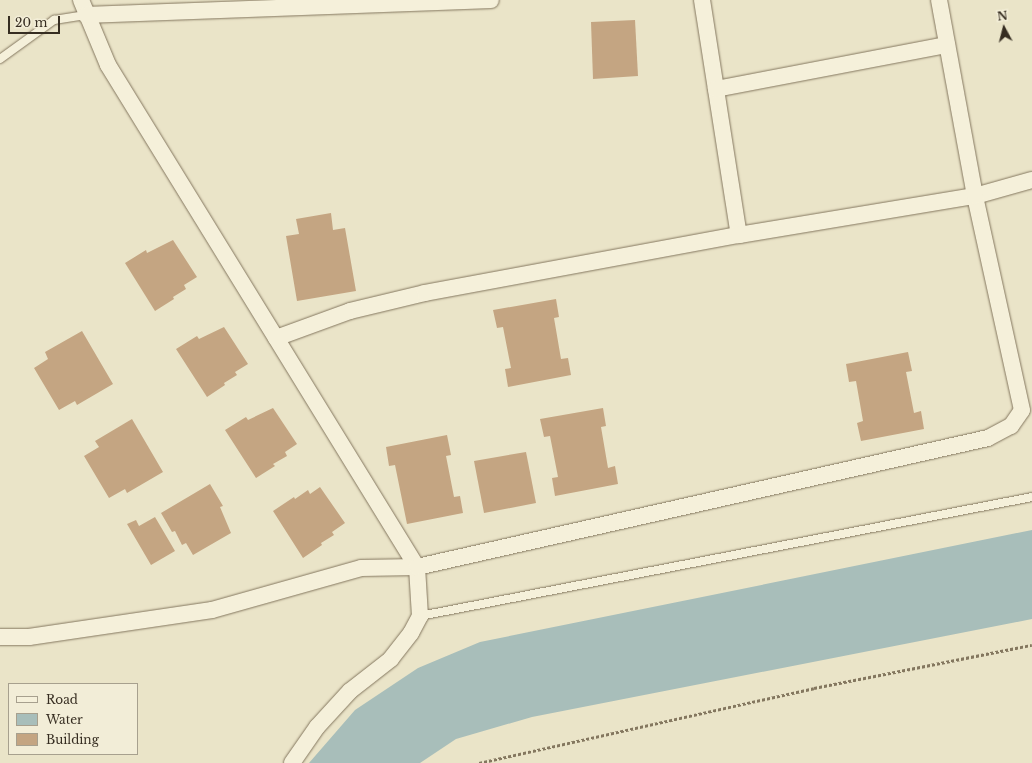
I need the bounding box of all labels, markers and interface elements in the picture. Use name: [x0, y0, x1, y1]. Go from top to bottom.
scale bar: [10, 8, 62, 34]
north arrow: [984, 8, 1024, 48]
text: N: [997, 9, 1009, 24]
text: 20 m: [15, 15, 47, 30]
legend: [8, 683, 138, 755]
text: Road: [46, 692, 78, 707]
text: Water: [46, 712, 83, 727]
text: Building: [46, 732, 99, 747]

